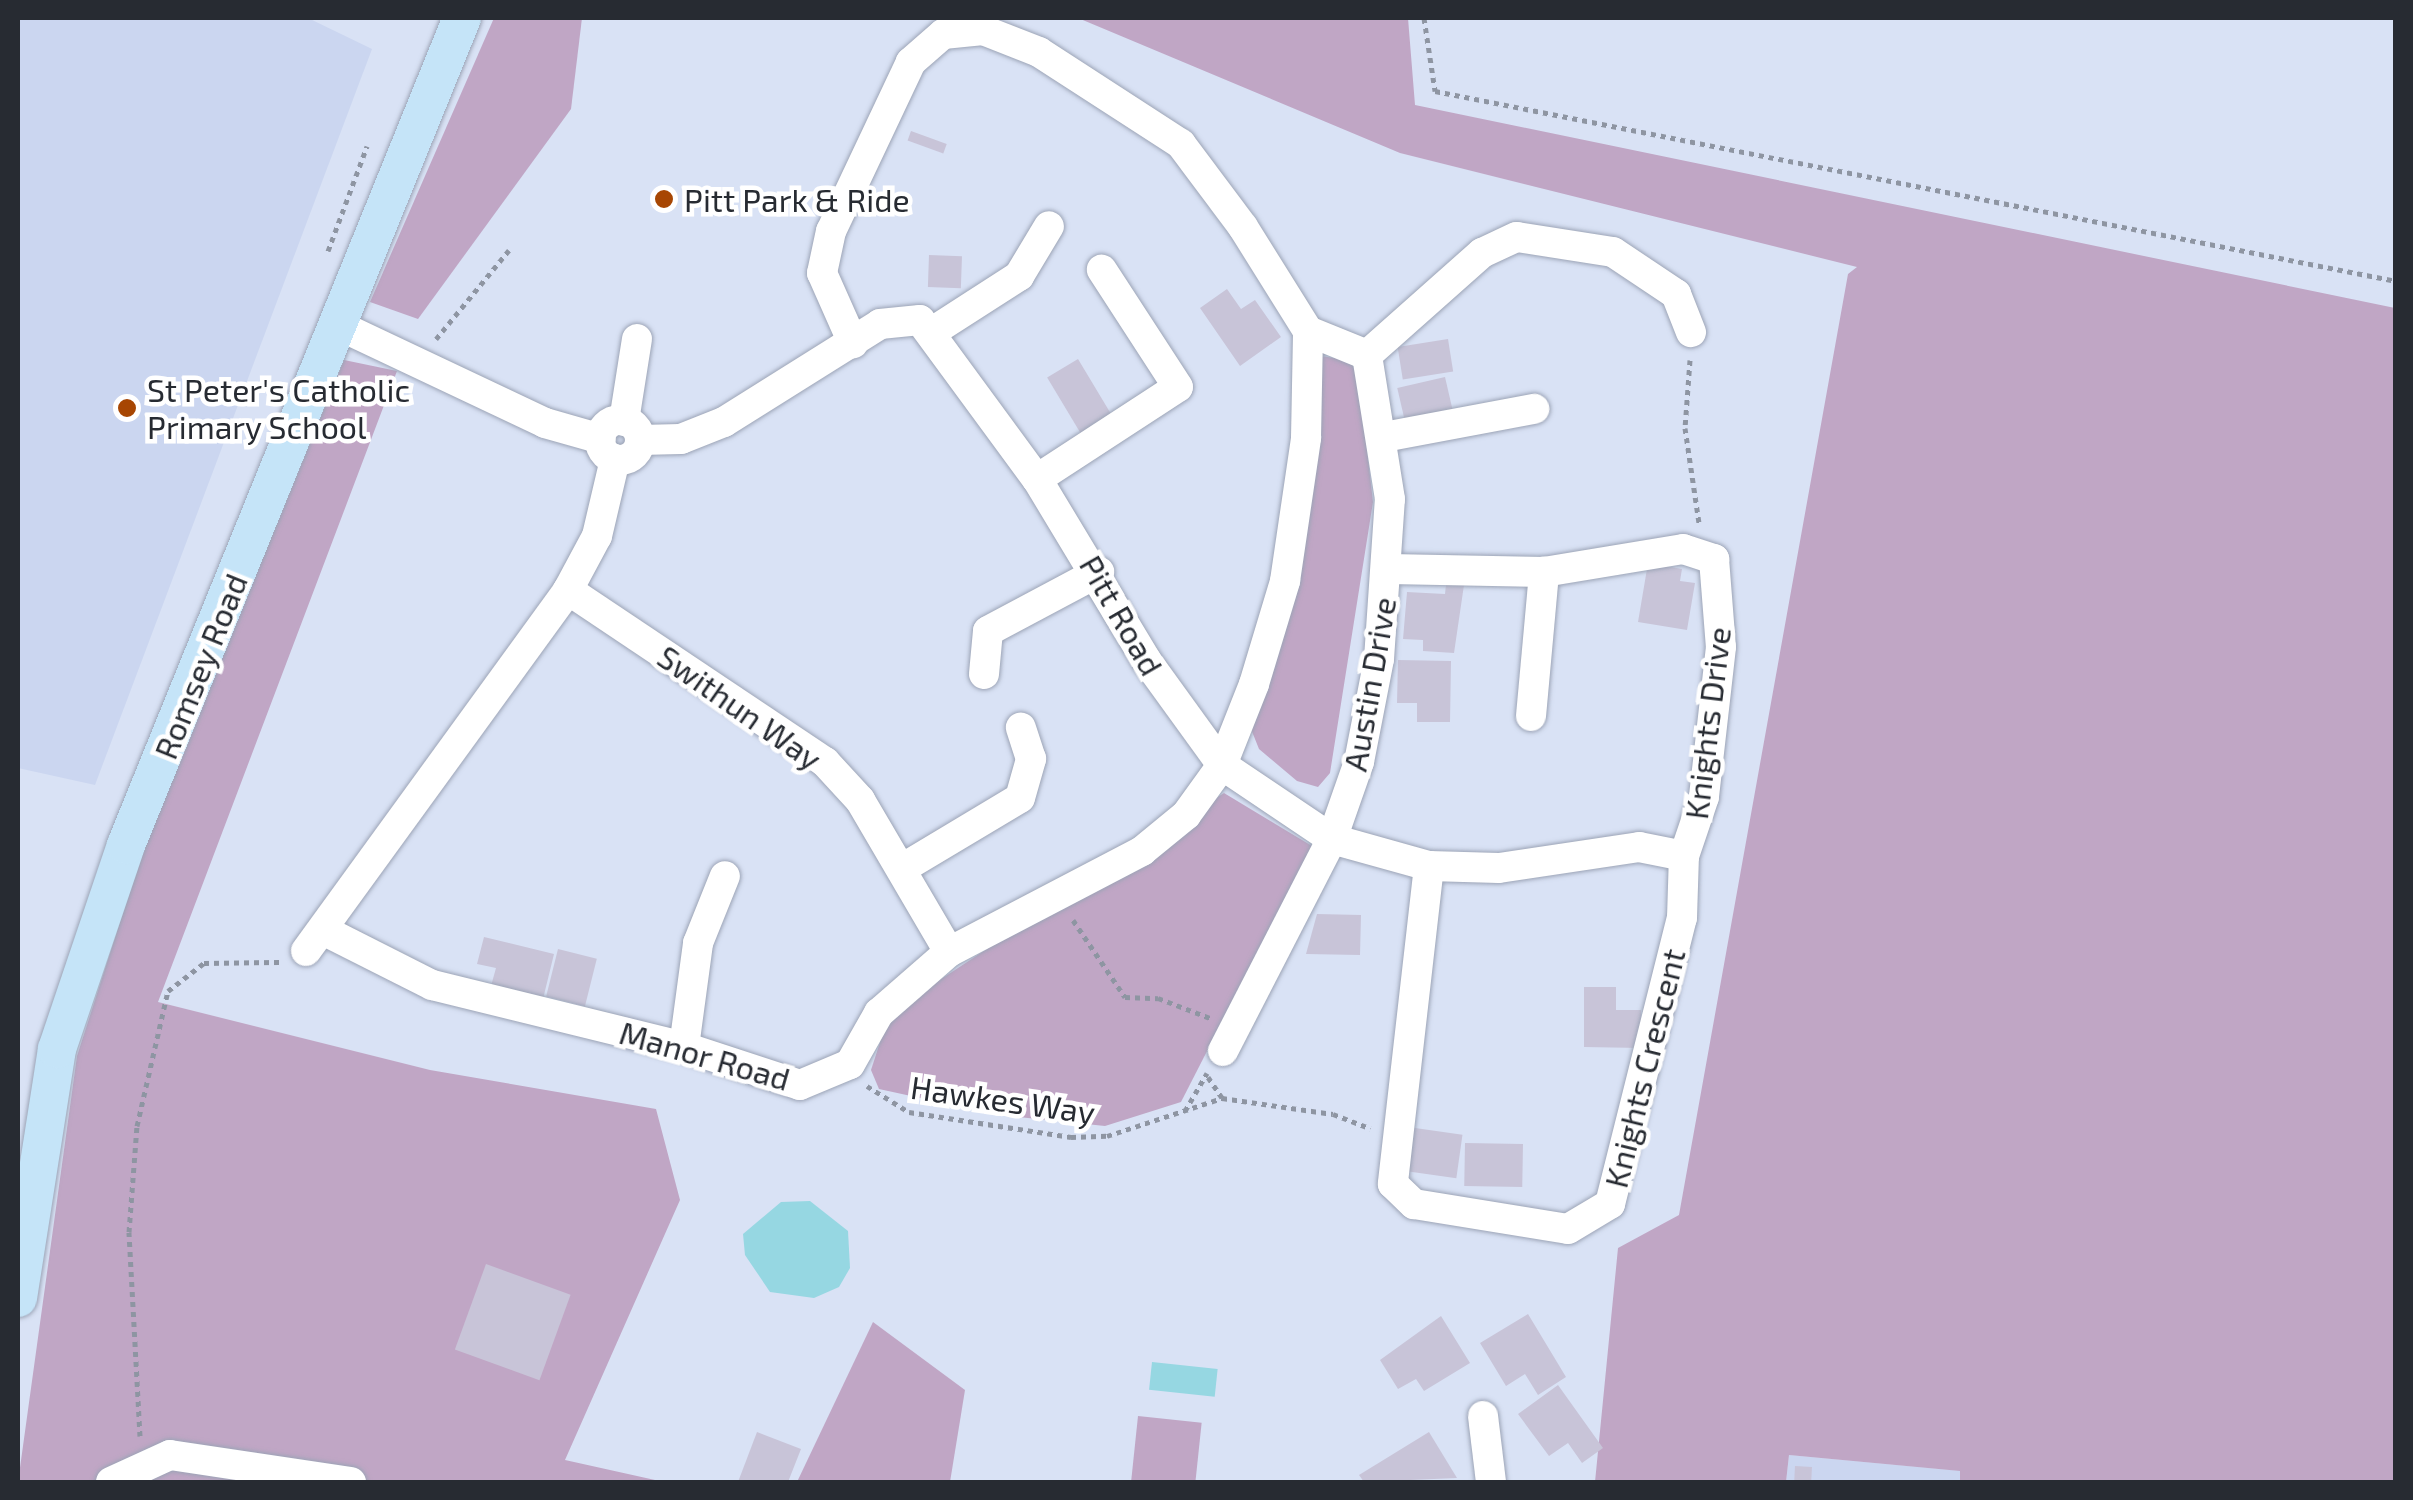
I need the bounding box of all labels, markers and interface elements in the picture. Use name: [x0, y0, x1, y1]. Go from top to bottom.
place label: Pitt Park & Ride: [684, 180, 910, 218]
marker: Pitt Park & Ride: [653, 188, 675, 210]
place label: St Peter's Catholic Primary School: [147, 371, 410, 446]
marker: St Peter's Catholic Primary School: [116, 397, 138, 419]
street label: Pitt Road: [1072, 548, 1172, 682]
street label: Romsey Road: [145, 568, 255, 764]
street label: Austin Drive: [1335, 594, 1403, 774]
street label: Knights Drive: [1676, 625, 1738, 821]
street label: Swithun Way: [651, 636, 829, 778]
street label: Knights Crescent: [1596, 945, 1692, 1191]
street label: Manor Road: [615, 1012, 795, 1098]
street label: Hawkes Way: [908, 1067, 1098, 1131]

